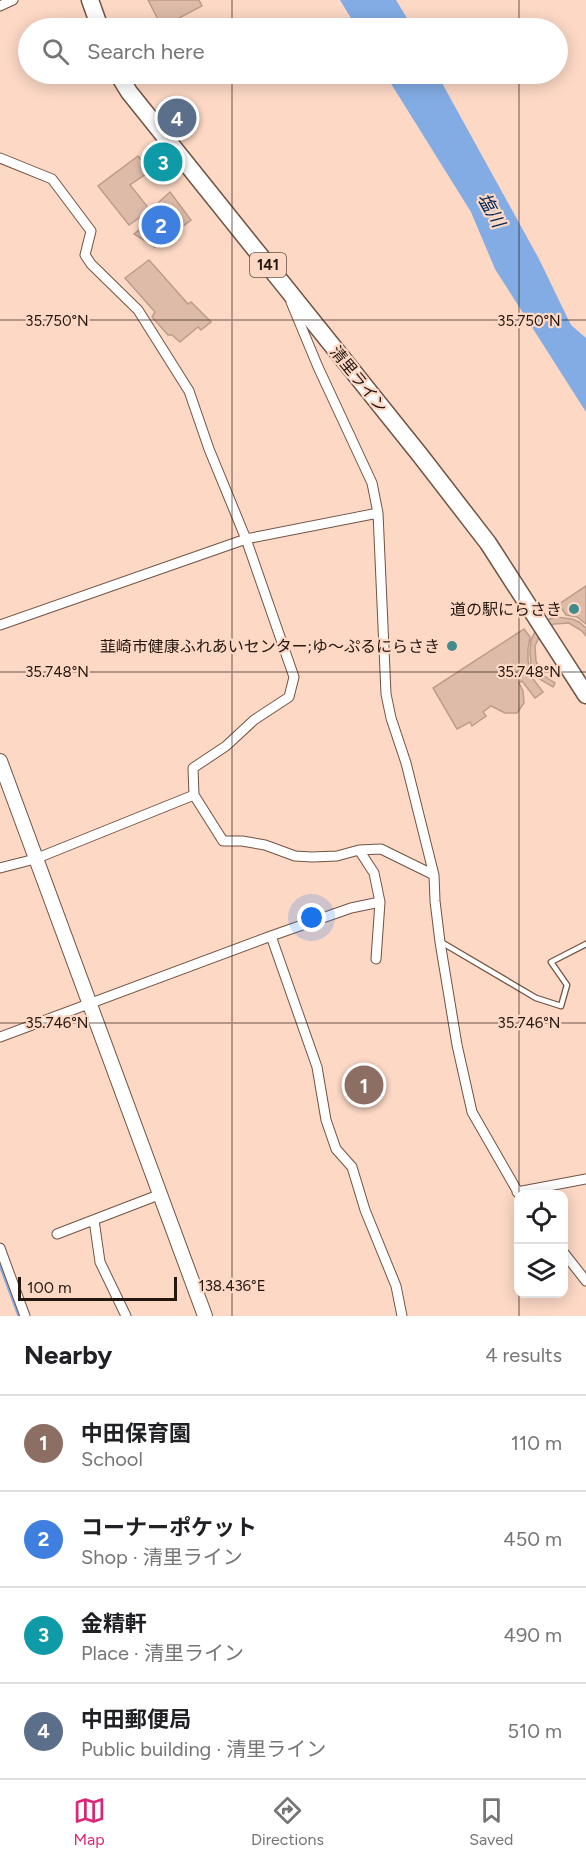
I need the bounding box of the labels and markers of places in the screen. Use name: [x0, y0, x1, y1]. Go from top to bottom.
pin: 4: [158, 96, 196, 140]
pin: 3: [144, 140, 182, 184]
pin: 2: [142, 202, 180, 248]
place label: 道の駅にらさき: [450, 600, 562, 619]
marker: 道の駅にらさき: [567, 602, 581, 616]
place label: 韮崎市健康ふれあいセンター;ゆ～ぷるにらさき: [100, 637, 440, 656]
marker: 韮崎市健康ふれあいセンター;ゆ～ぷるにらさき: [445, 639, 459, 653]
pin: 1: [344, 1062, 384, 1108]

